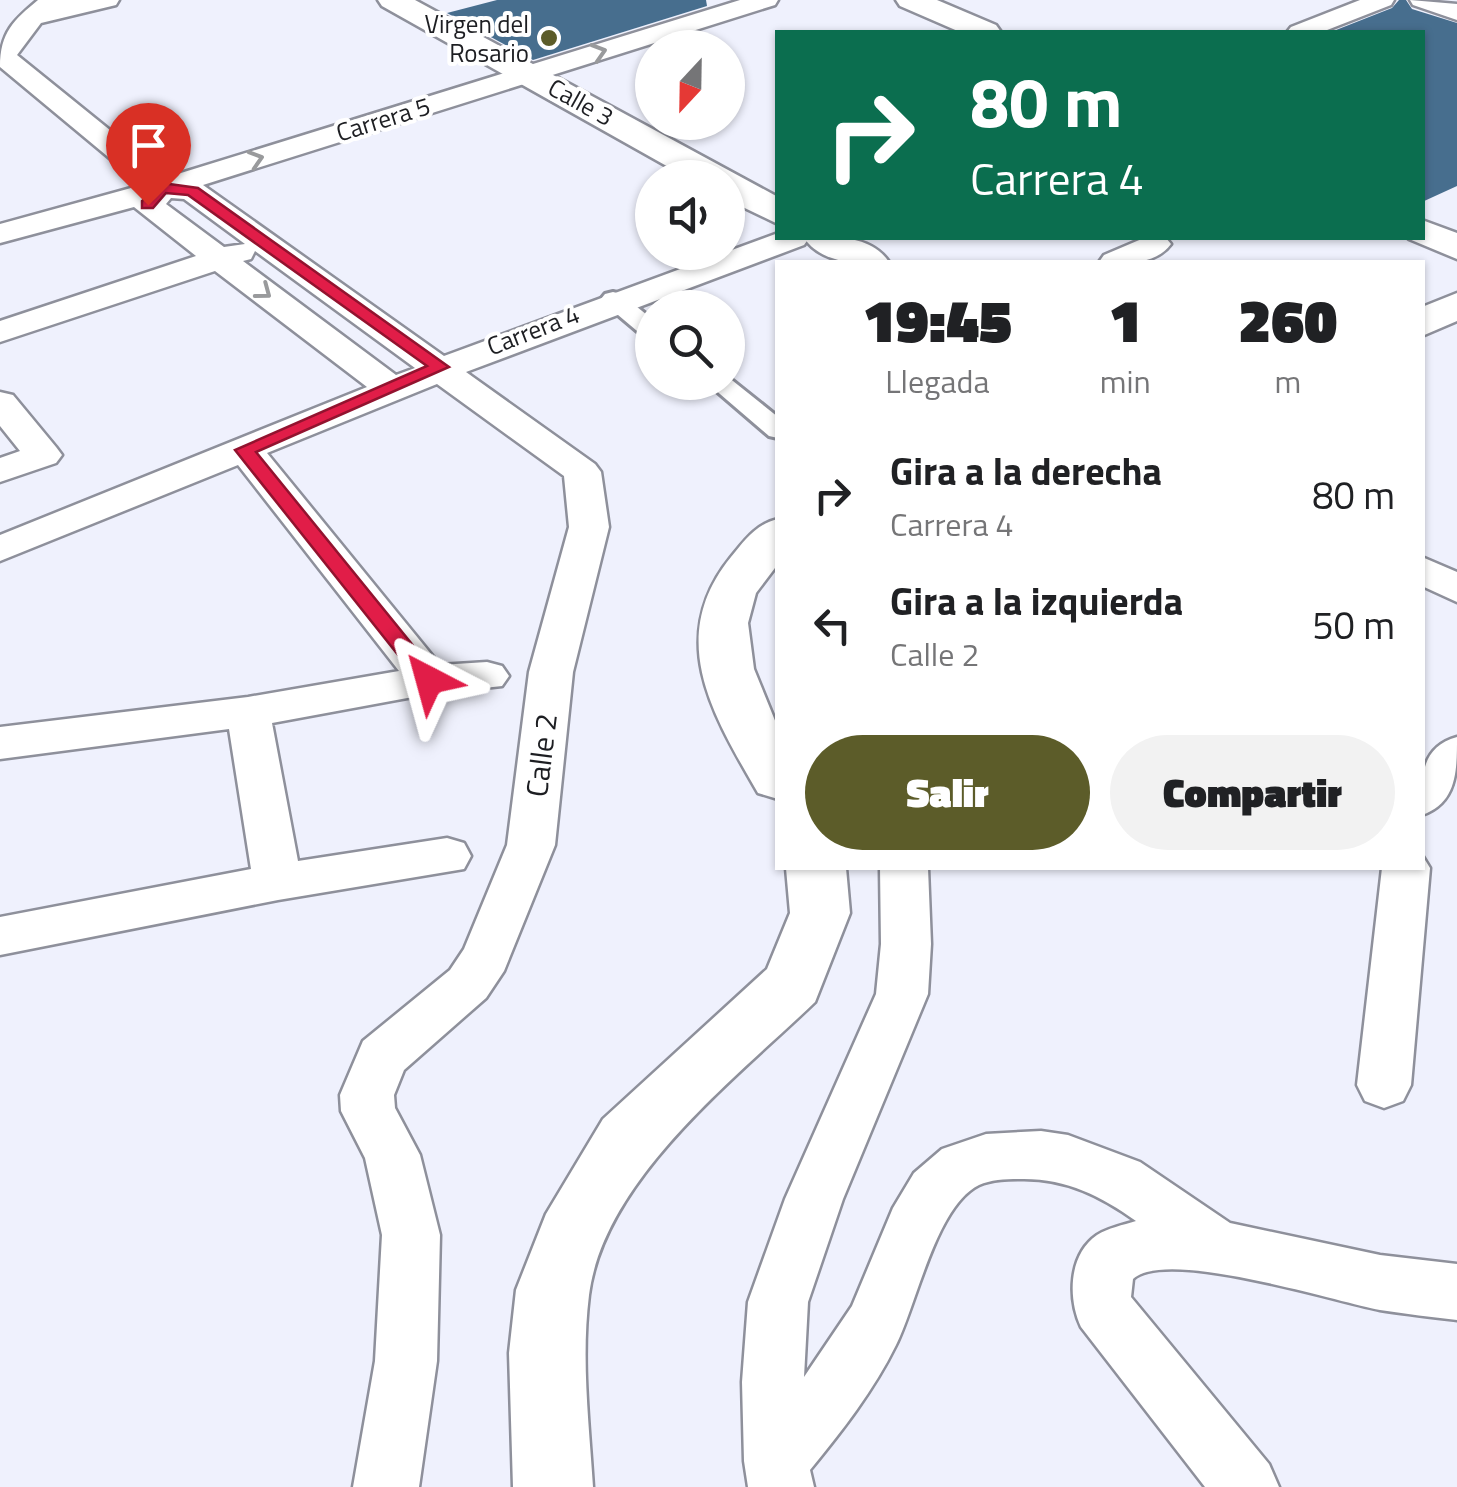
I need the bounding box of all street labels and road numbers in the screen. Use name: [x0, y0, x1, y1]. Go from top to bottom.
street label: Calle 3: [541, 68, 621, 136]
street label: Carrera 5: [331, 87, 435, 151]
street label: Carrera 4: [481, 295, 585, 365]
street label: Calle 2: [513, 711, 569, 799]

